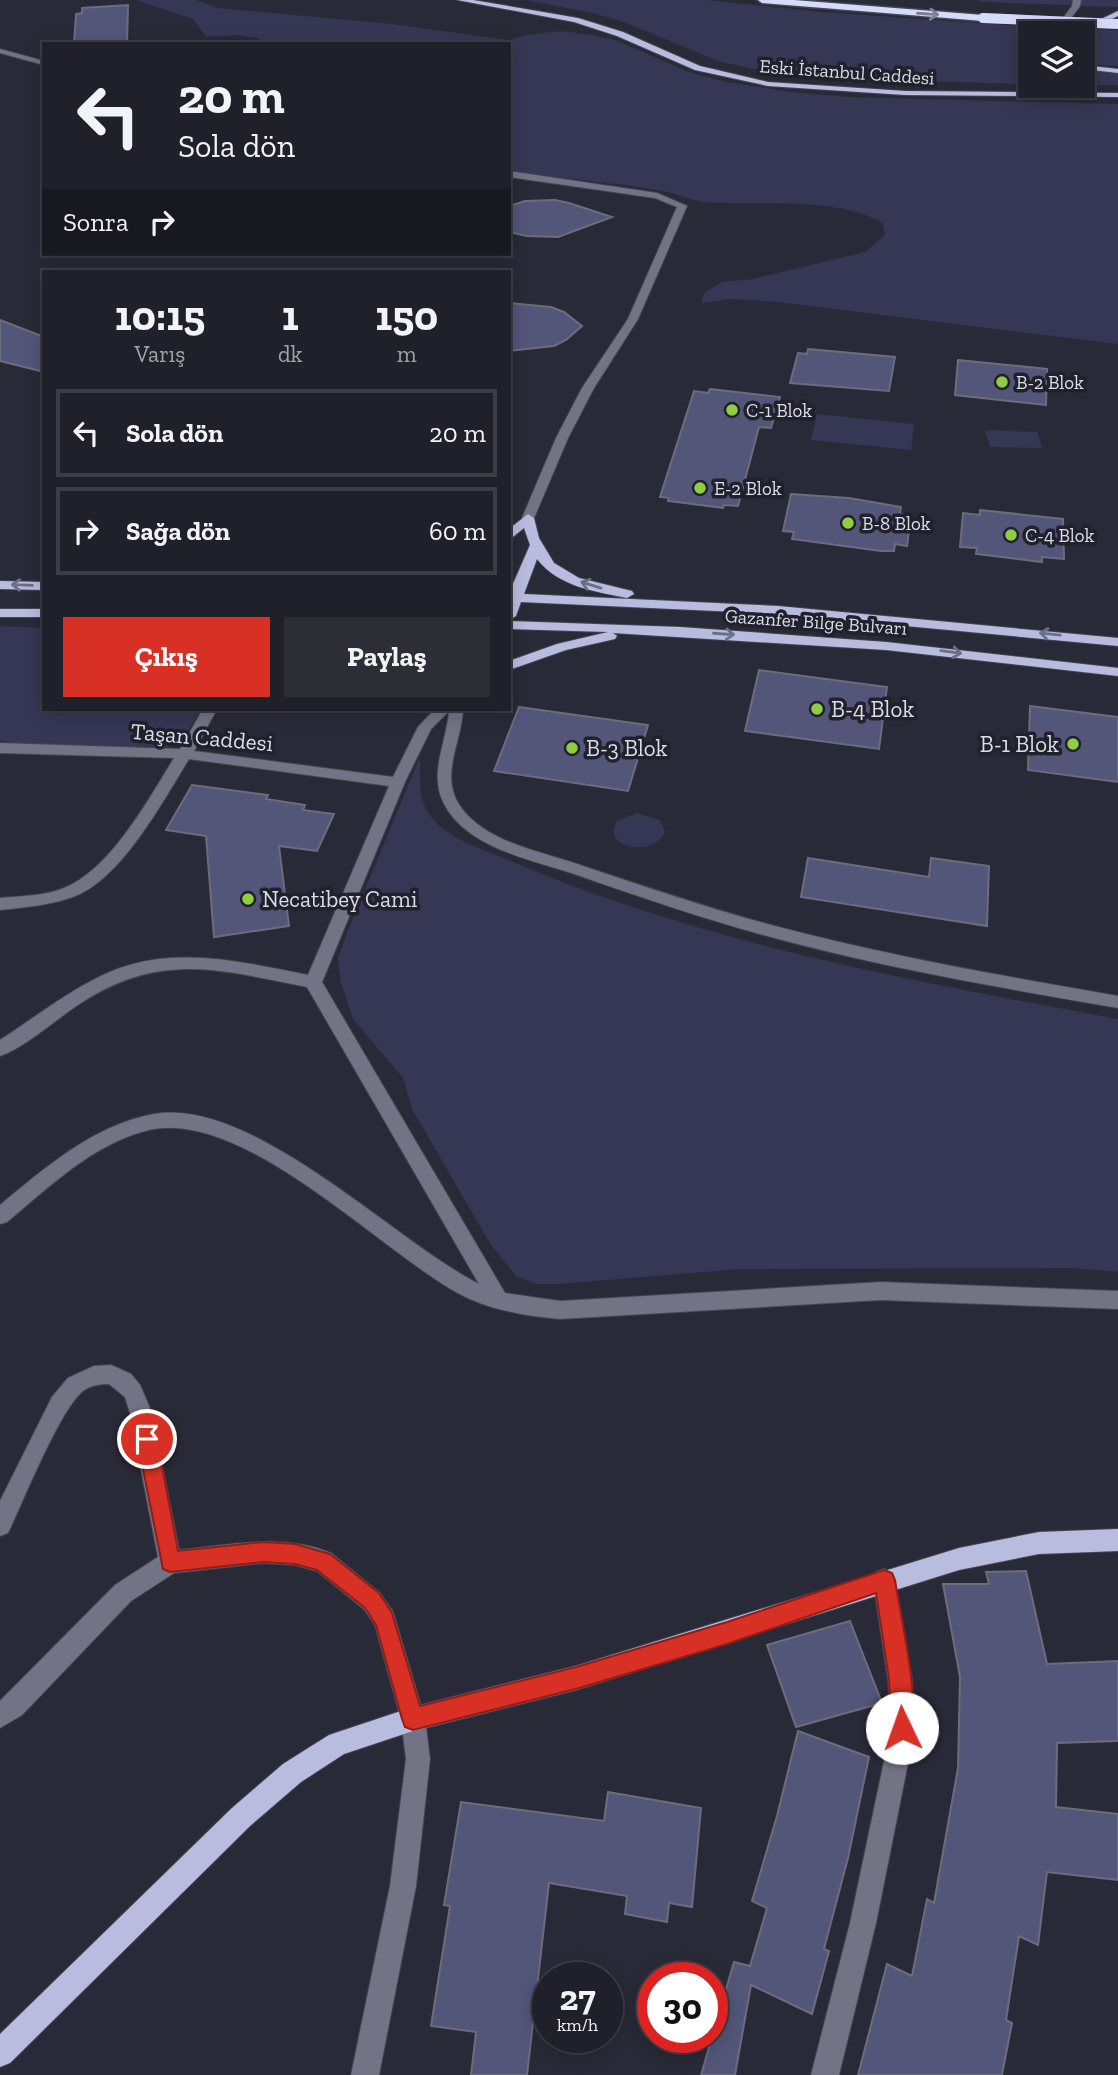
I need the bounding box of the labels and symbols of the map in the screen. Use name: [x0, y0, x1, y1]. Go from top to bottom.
one-way arrow: [916, 8, 939, 21]
street label: Eski İstanbul Caddesi: [759, 54, 935, 90]
place label: B-2 Blok: [1016, 371, 1084, 394]
marker: B-2 Blok: [994, 374, 1010, 390]
place label: C-1 Blok: [746, 399, 812, 422]
marker: C-1 Blok: [724, 402, 740, 418]
place label: E-2 Blok: [714, 477, 782, 500]
marker: E-2 Blok: [692, 480, 708, 496]
place label: B-8 Blok: [862, 512, 931, 535]
marker: B-8 Blok: [840, 515, 856, 531]
place label: C-4 Blok: [1025, 524, 1095, 547]
marker: C-4 Blok: [1003, 527, 1019, 543]
one-way arrow: [580, 578, 602, 591]
one-way arrow: [11, 579, 34, 592]
street label: Gazanfer Bilge Bulvarı: [724, 604, 908, 640]
one-way arrow: [1039, 627, 1062, 640]
one-way arrow: [713, 628, 735, 641]
one-way arrow: [939, 646, 962, 659]
place label: B-4 Blok: [831, 695, 914, 723]
marker: B-4 Blok: [809, 701, 825, 717]
street label: Taşan Caddesi: [130, 717, 274, 757]
place label: B-1 Blok: [980, 730, 1059, 758]
place label: B-3 Blok: [586, 734, 668, 762]
marker: B-1 Blok: [1065, 736, 1081, 752]
marker: B-3 Blok: [564, 740, 580, 756]
place label: Necatibey Cami: [262, 885, 417, 913]
marker: Necatibey Cami: [240, 891, 256, 907]
pin: [117, 1409, 177, 1469]
position arrow: [865, 1691, 939, 1765]
speed limit sign: 30: [637, 1962, 728, 2053]

